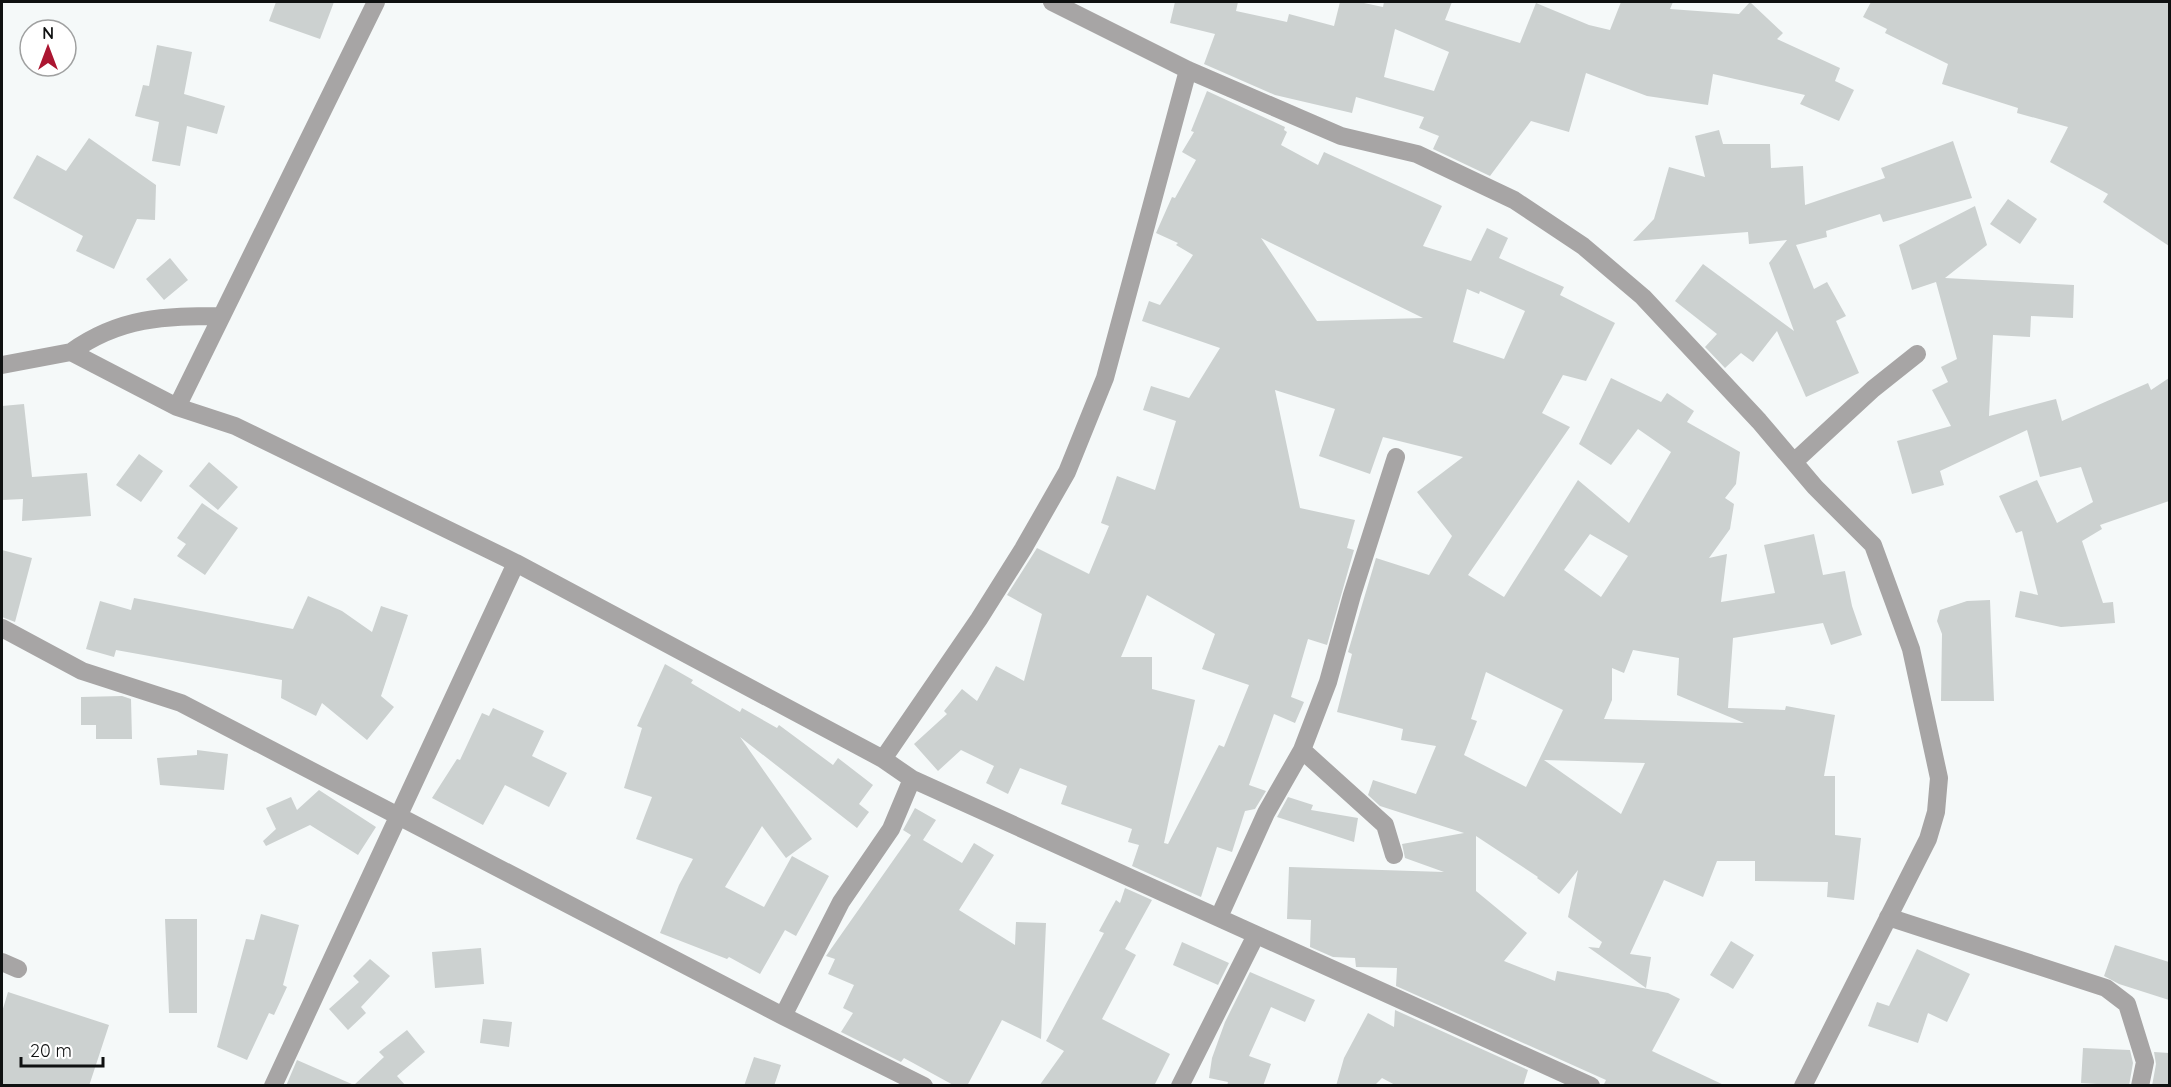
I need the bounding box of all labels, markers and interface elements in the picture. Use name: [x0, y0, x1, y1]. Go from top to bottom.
north arrow: [18, 18, 78, 78]
text: N: [42, 23, 54, 43]
scale bar: [21, 1030, 104, 1068]
text: 20 m: [30, 1039, 72, 1062]

